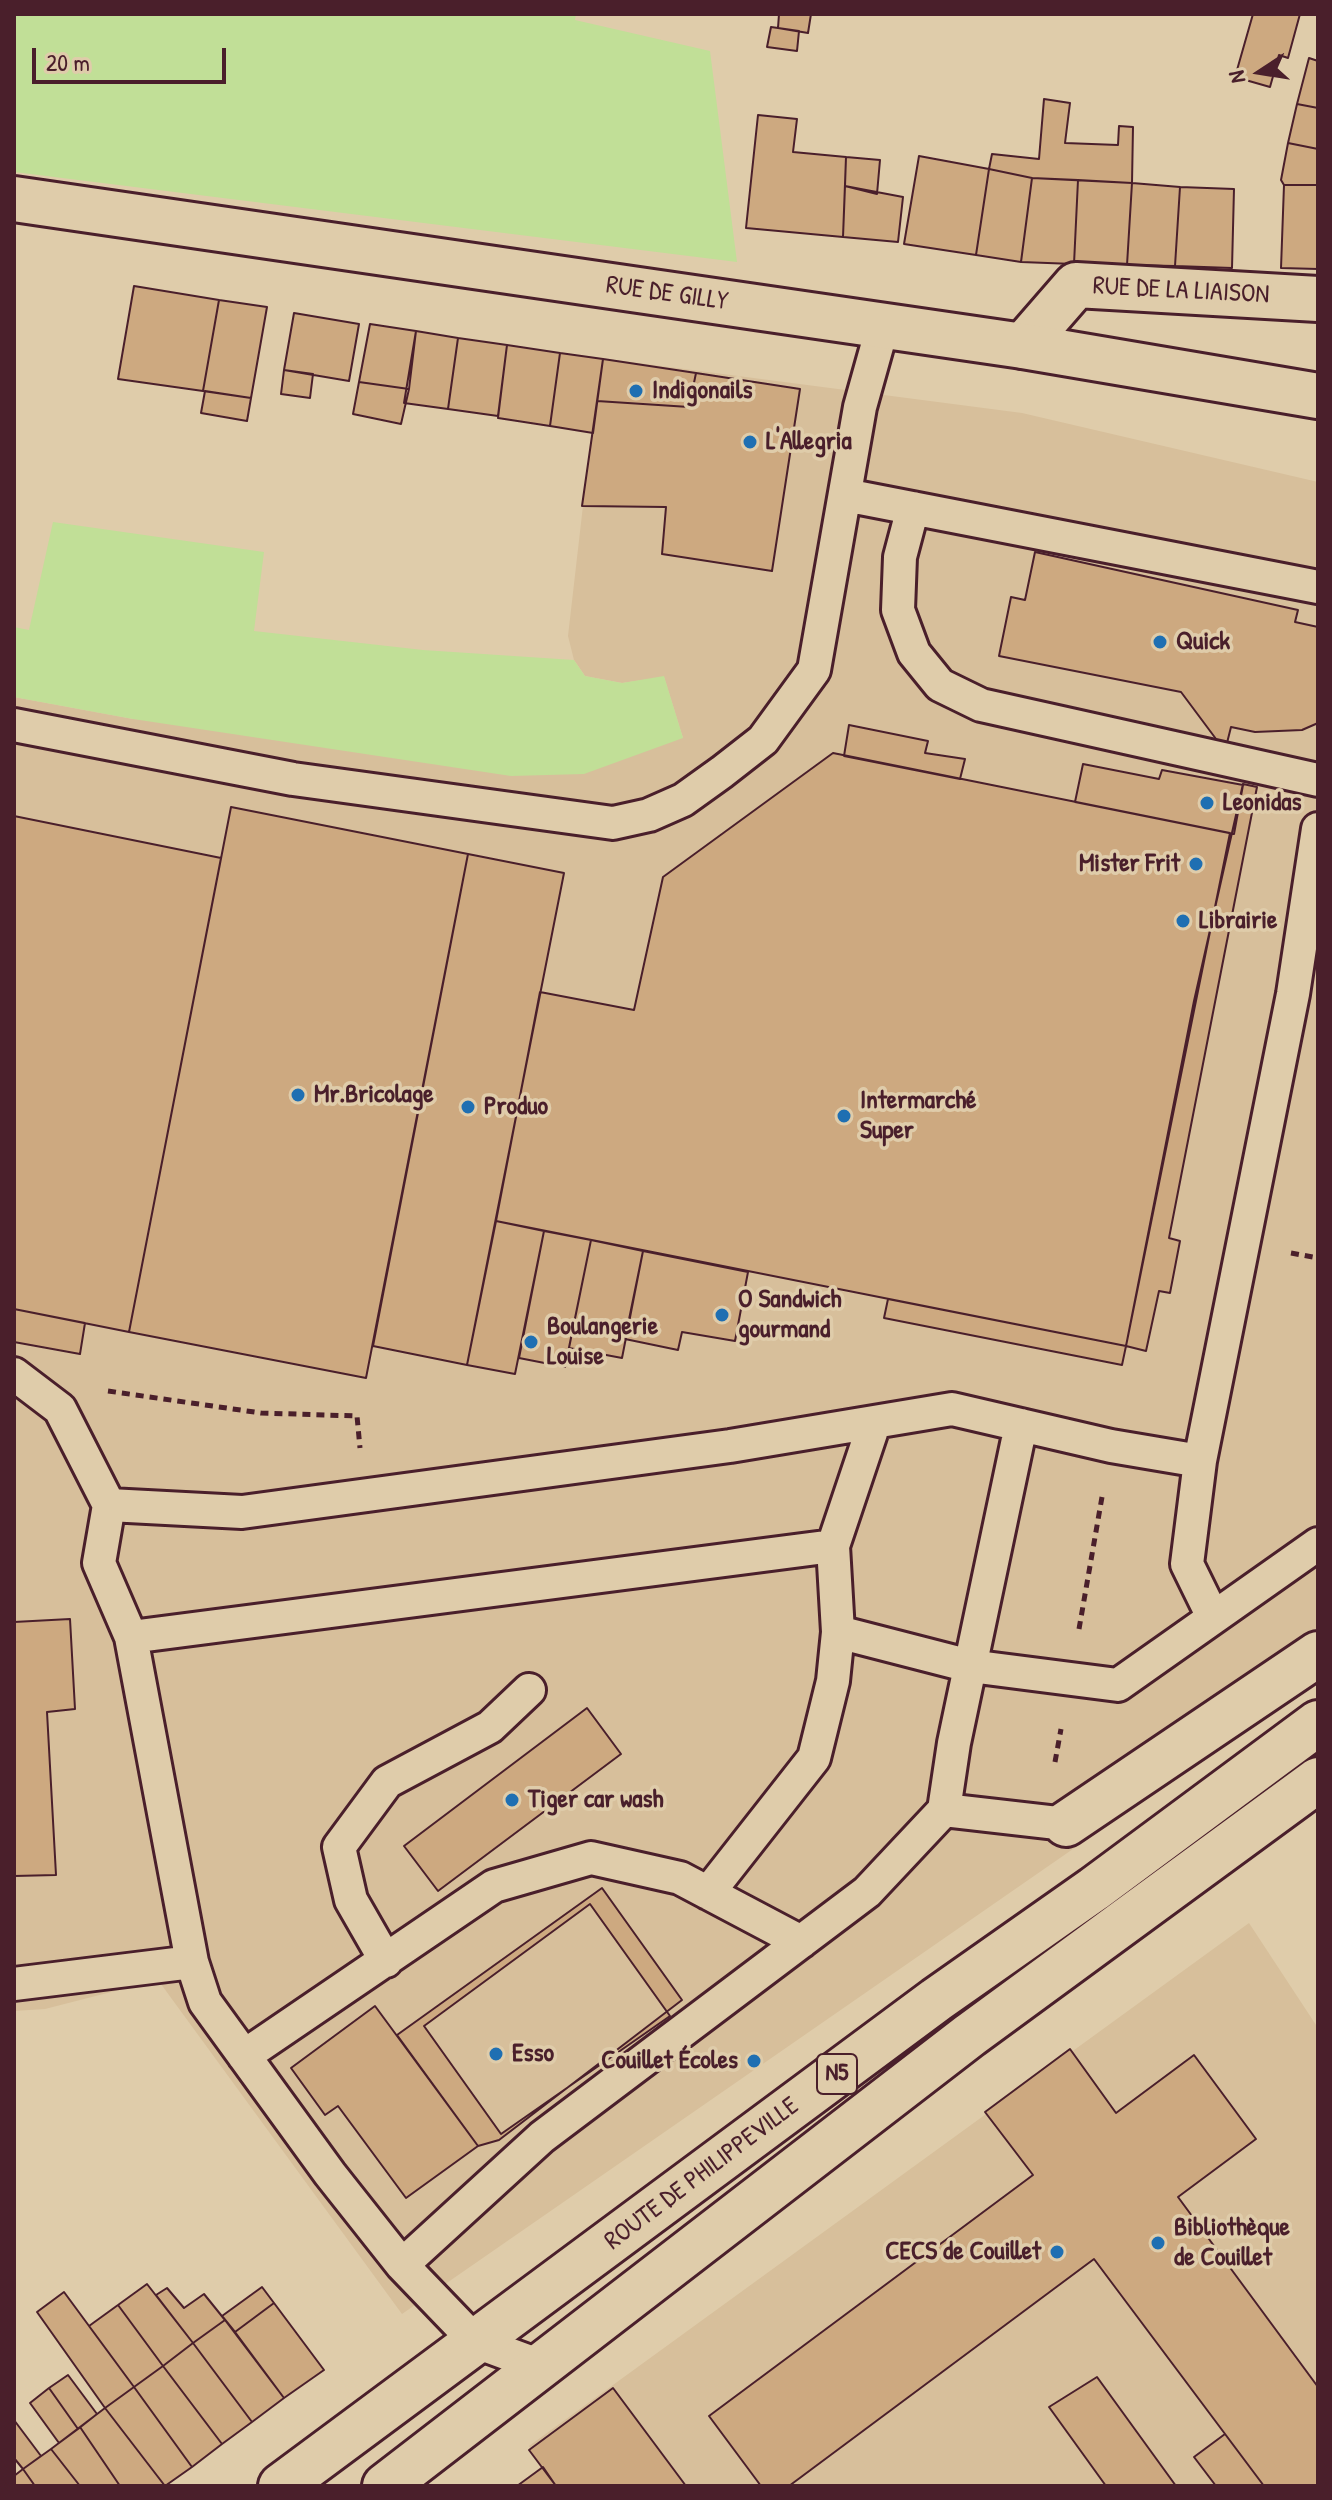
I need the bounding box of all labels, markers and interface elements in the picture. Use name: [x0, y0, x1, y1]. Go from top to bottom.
scale bar: [36, 32, 230, 82]
north arrow: [1220, 32, 1300, 112]
text: 20 m: [46, 46, 90, 78]
text: N: [1221, 68, 1252, 86]
street label: RUE DE GILLY: [604, 270, 730, 318]
street label: RUE DE LA LIAISON: [1092, 271, 1270, 311]
place label: Indigonails: [652, 375, 753, 407]
marker: Indigonails: [627, 382, 645, 400]
place label: L'Allegria: [766, 426, 852, 458]
marker: L'Allegria: [741, 433, 759, 451]
place label: Quick: [1176, 626, 1230, 658]
marker: Quick: [1151, 633, 1169, 651]
place label: Leonidas: [1223, 787, 1301, 819]
marker: Leonidas: [1198, 794, 1216, 812]
place label: Mister Frit: [1079, 848, 1180, 880]
marker: Mister Frit: [1187, 855, 1205, 873]
place label: Librairie: [1199, 905, 1277, 937]
marker: Librairie: [1174, 912, 1192, 930]
place label: Mr.Bricolage: [314, 1079, 434, 1111]
place label: Intermarché Super: [860, 1085, 976, 1146]
marker: Mr.Bricolage: [289, 1086, 307, 1104]
place label: Produo: [484, 1091, 548, 1123]
marker: Produo: [459, 1098, 477, 1116]
marker: Intermarché Super: [835, 1107, 853, 1125]
place label: O Sandwich gourmand: [738, 1284, 841, 1346]
marker: O Sandwich gourmand: [713, 1306, 731, 1324]
place label: Boulangerie Louise: [547, 1311, 658, 1372]
marker: Boulangerie Louise: [522, 1333, 540, 1351]
place label: Tiger car wash: [528, 1784, 663, 1816]
marker: Tiger car wash: [503, 1791, 521, 1809]
place label: Esso: [512, 2038, 554, 2070]
marker: Esso: [487, 2045, 505, 2063]
place label: Couillet Écoles: [601, 2045, 738, 2077]
marker: Couillet Écoles: [745, 2052, 763, 2070]
road number: N5: [817, 2054, 857, 2094]
street label: ROUTE DE PHILIPPEVILLE: [599, 2091, 805, 2257]
place label: Bibliothèque de Couillet: [1174, 2212, 1290, 2274]
marker: Bibliothèque de Couillet: [1149, 2234, 1167, 2252]
place label: CECS de Couillet: [885, 2236, 1041, 2268]
marker: CECS de Couillet: [1048, 2243, 1066, 2261]

